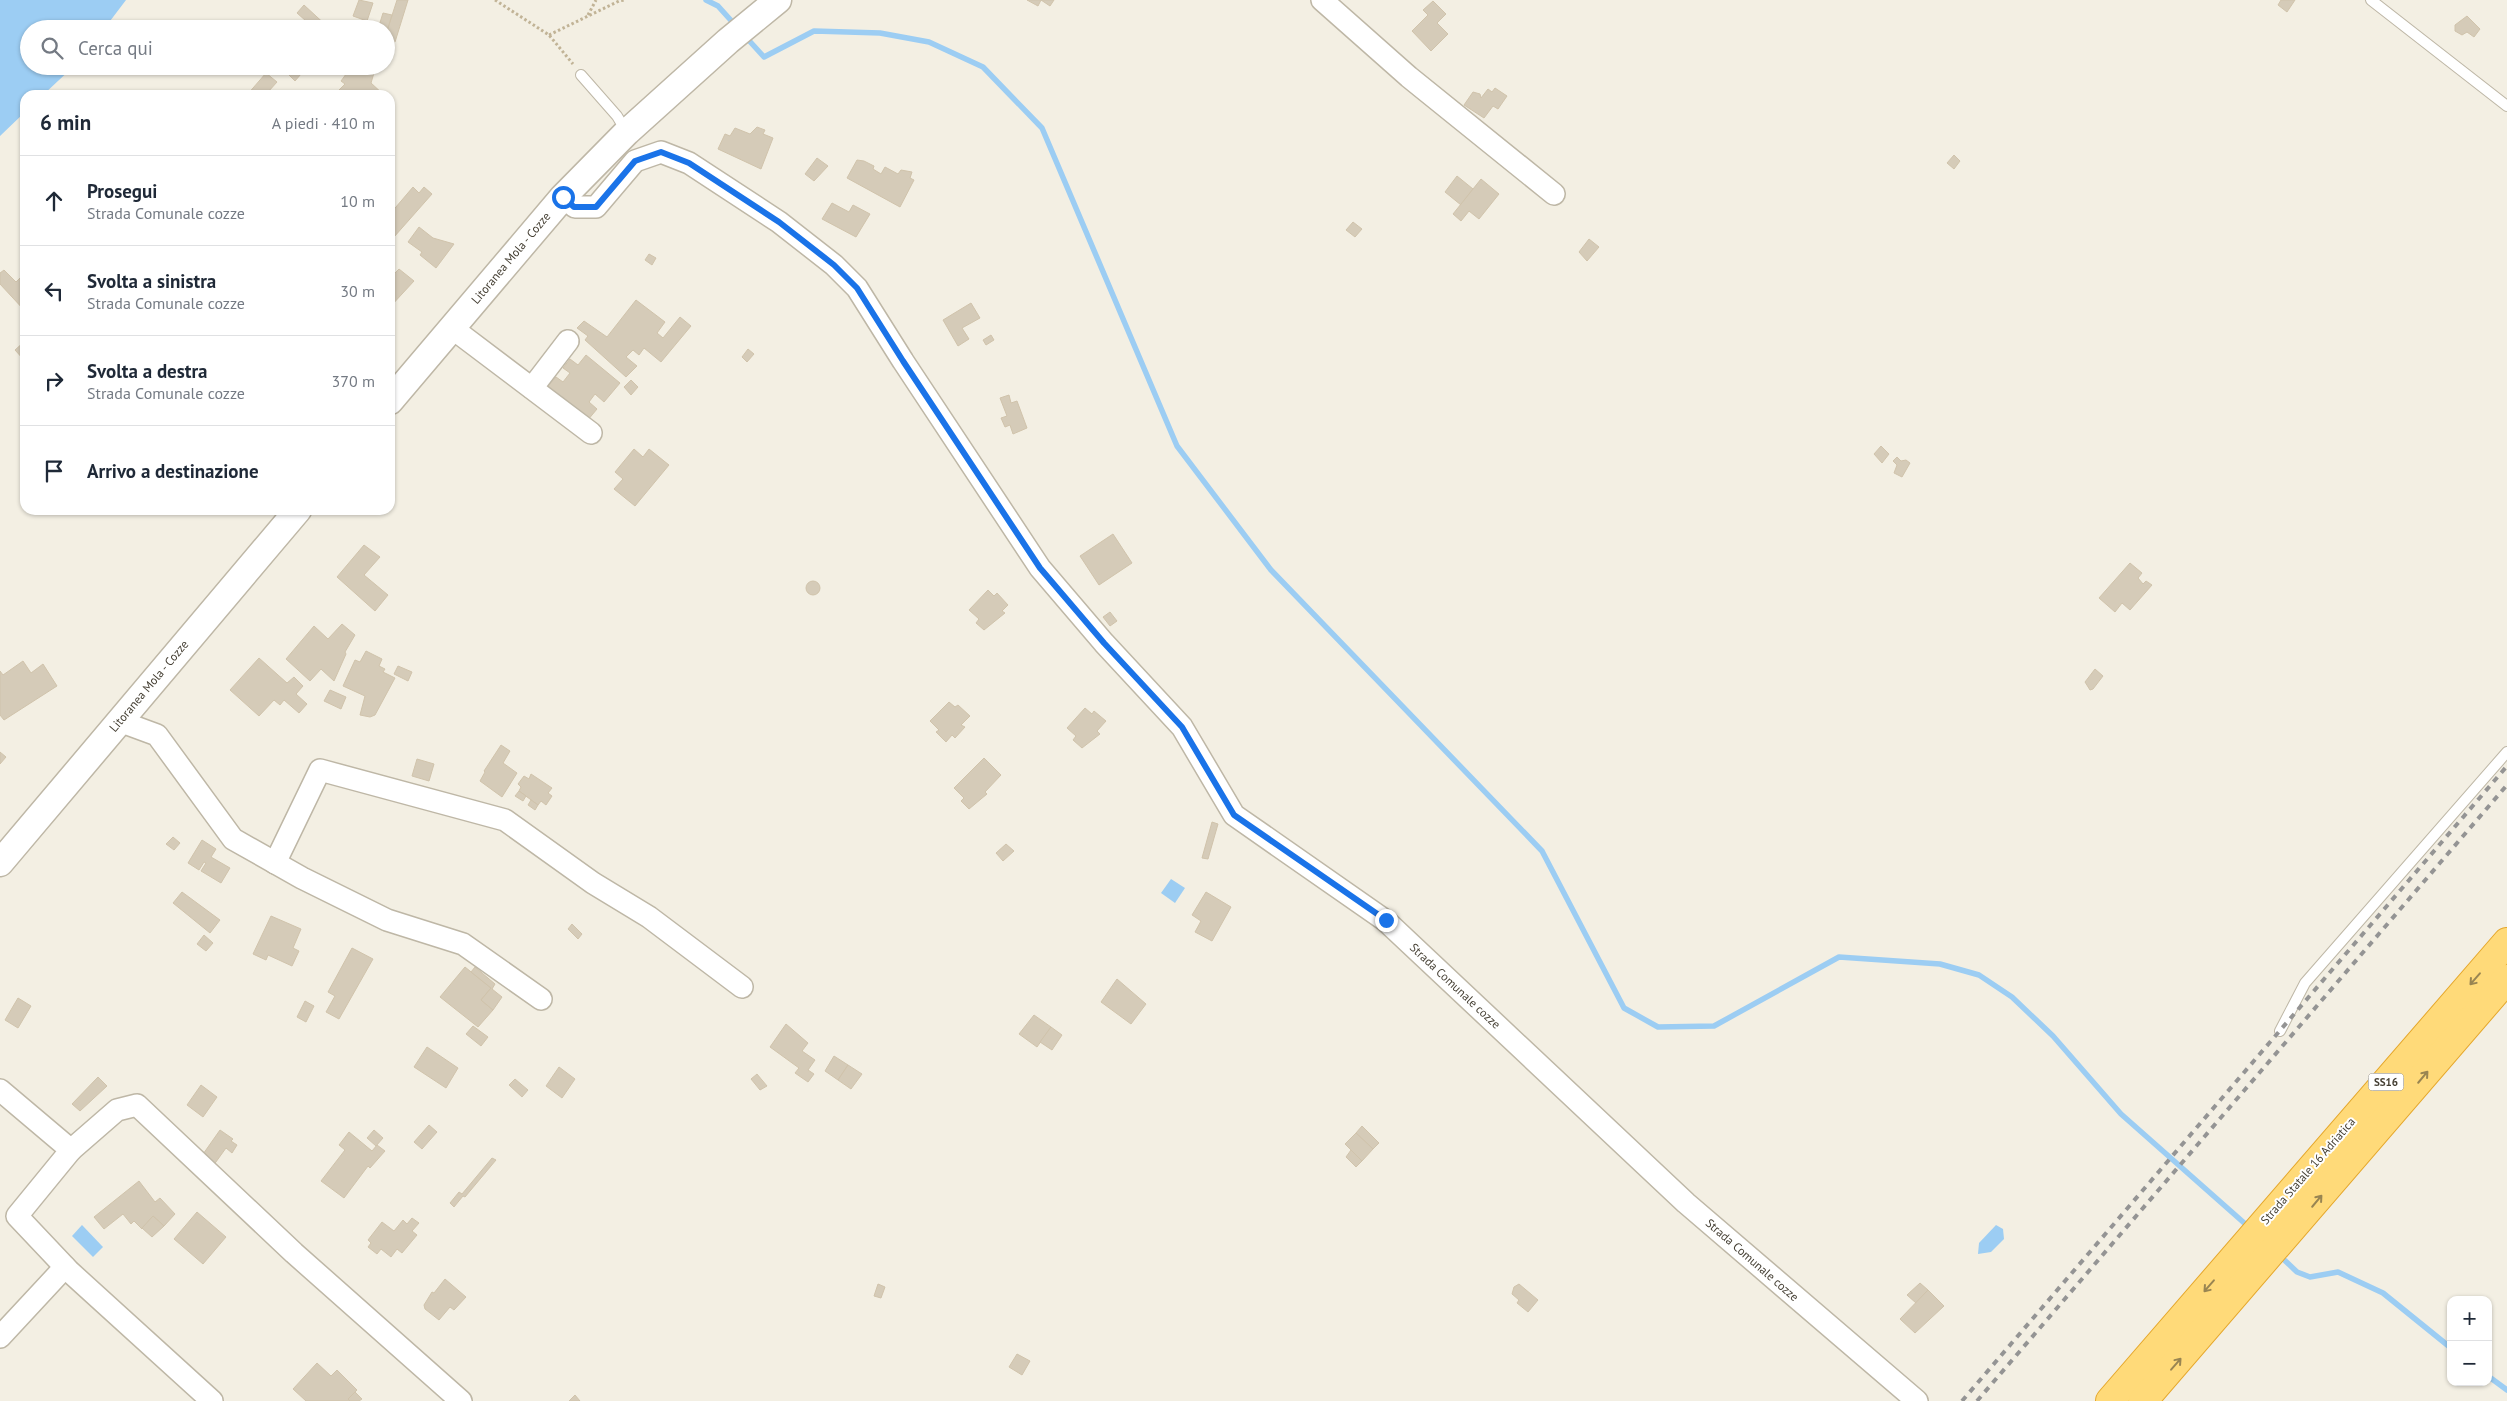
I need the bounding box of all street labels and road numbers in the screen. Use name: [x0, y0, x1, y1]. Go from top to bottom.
street label: Litoranea Mola - Cozze: [468, 209, 553, 307]
street label: Litoranea Mola - Cozze: [106, 637, 191, 735]
street label: Strada Comunale cozze: [1407, 940, 1504, 1032]
road number: SS16: [2368, 1074, 2404, 1090]
street label: Strada Statale 16 Adriatica: [2257, 1114, 2358, 1227]
street label: Strada Comunale cozze: [1703, 1215, 1802, 1304]

